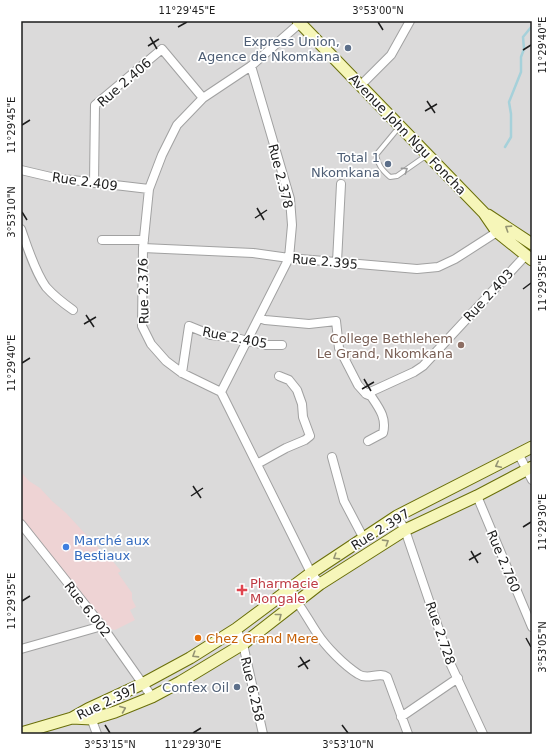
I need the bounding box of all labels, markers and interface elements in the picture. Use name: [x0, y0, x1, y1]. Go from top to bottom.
text: 11°29'45"E: [159, 5, 215, 16]
text: 3°53'00"N: [352, 5, 404, 16]
text: 11°29'40"E: [537, 17, 548, 73]
place label: Express Union, Agence de Nkomkana: [198, 34, 340, 64]
marker: Express Union, Agence de Nkomkana: [343, 43, 353, 53]
street label: Rue 2.406: [94, 55, 154, 110]
street label: Avenue John Ngu Foncha: [346, 71, 469, 198]
text: 11°29'45"E: [6, 97, 17, 153]
street label: Rue 2.378: [265, 142, 296, 210]
place label: Total 1 Nkomkana: [311, 150, 380, 180]
marker: Total 1 Nkomkana: [383, 159, 393, 169]
one-way arrow: [401, 168, 408, 175]
street label: Rue 2.409: [51, 169, 119, 194]
text: 3°53'10"N: [6, 186, 17, 238]
one-way arrow: [505, 225, 512, 233]
street label: Rue 2.395: [291, 251, 359, 272]
text: 11°29'35"E: [537, 255, 548, 311]
street label: Rue 2.376: [135, 258, 152, 324]
street label: Rue 2.403: [460, 266, 516, 325]
street label: Rue 2.405: [201, 324, 269, 351]
place label: College Bethlehem Le Grand, Nkomkana: [317, 331, 453, 361]
text: 11°29'40"E: [6, 335, 17, 391]
marker: College Bethlehem Le Grand, Nkomkana: [456, 340, 466, 350]
one-way arrow: [494, 460, 502, 468]
text: 11°29'30"E: [537, 494, 548, 550]
street label: Rue 2.397: [348, 506, 412, 553]
street label: Rue 2.760: [484, 528, 523, 595]
place label: Marché aux Bestiaux: [74, 533, 150, 563]
one-way arrow: [382, 540, 389, 547]
marker: Marché aux Bestiaux: [61, 542, 71, 552]
one-way arrow: [333, 552, 340, 559]
text: 11°29'35"E: [6, 573, 17, 629]
place label: Pharmacie Mongale: [250, 576, 319, 606]
street label: Rue 6.002: [61, 579, 114, 640]
marker: Pharmacie Mongale: [237, 585, 247, 595]
street label: Rue 2.728: [423, 599, 458, 667]
one-way arrow: [274, 614, 281, 621]
text: 3°53'05"N: [537, 621, 548, 673]
place label: Chez Grand Mere: [206, 631, 319, 646]
marker: Chez Grand Mere: [193, 633, 203, 643]
one-way arrow: [192, 650, 199, 657]
street label: Rue 6.258: [238, 655, 267, 723]
street label: Rue 2.397: [74, 680, 140, 723]
place label: Confex Oil: [162, 680, 229, 695]
marker: Confex Oil: [232, 682, 242, 692]
one-way arrow: [119, 705, 126, 713]
text: 3°53'15"N: [84, 739, 136, 750]
text: 11°29'30"E: [165, 739, 221, 750]
text: 3°53'10"N: [322, 739, 374, 750]

